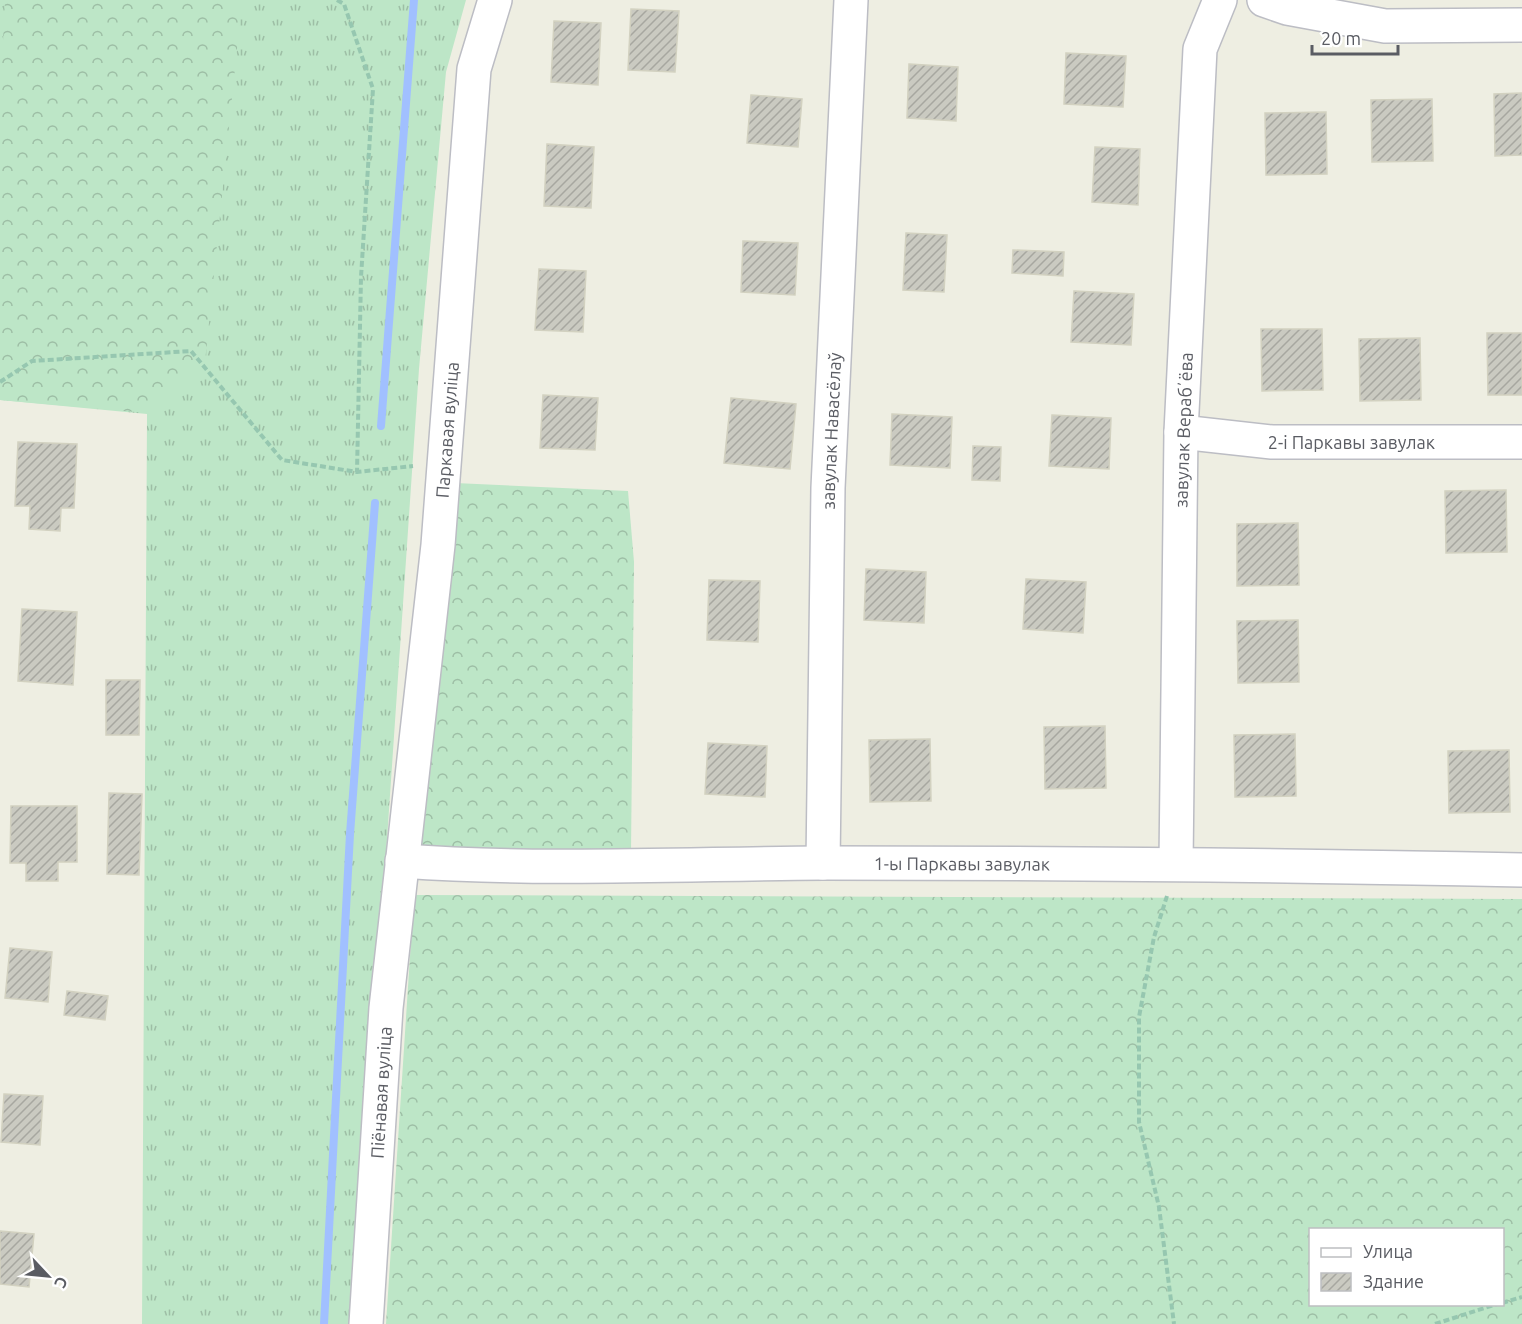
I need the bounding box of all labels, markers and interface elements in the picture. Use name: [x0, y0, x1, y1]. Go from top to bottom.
scale bar: [1312, 18, 1398, 56]
text: 20 m: [1321, 28, 1361, 48]
street label: завулак Навасёлаў: [818, 352, 844, 510]
street label: завулак Верабʼёва: [1170, 352, 1196, 508]
street label: Паркавая вуліца: [432, 361, 462, 499]
street label: 2-і Паркавы завулак: [1268, 432, 1435, 452]
street label: 1-ы Паркавы завулак: [874, 853, 1050, 874]
street label: Піёнавая вуліца: [366, 1026, 395, 1159]
legend: [1309, 1228, 1504, 1306]
text: Улица: [1363, 1241, 1413, 1261]
north arrow: [18, 1246, 78, 1306]
text: Здание: [1363, 1271, 1424, 1291]
text: С: [51, 1274, 72, 1291]

